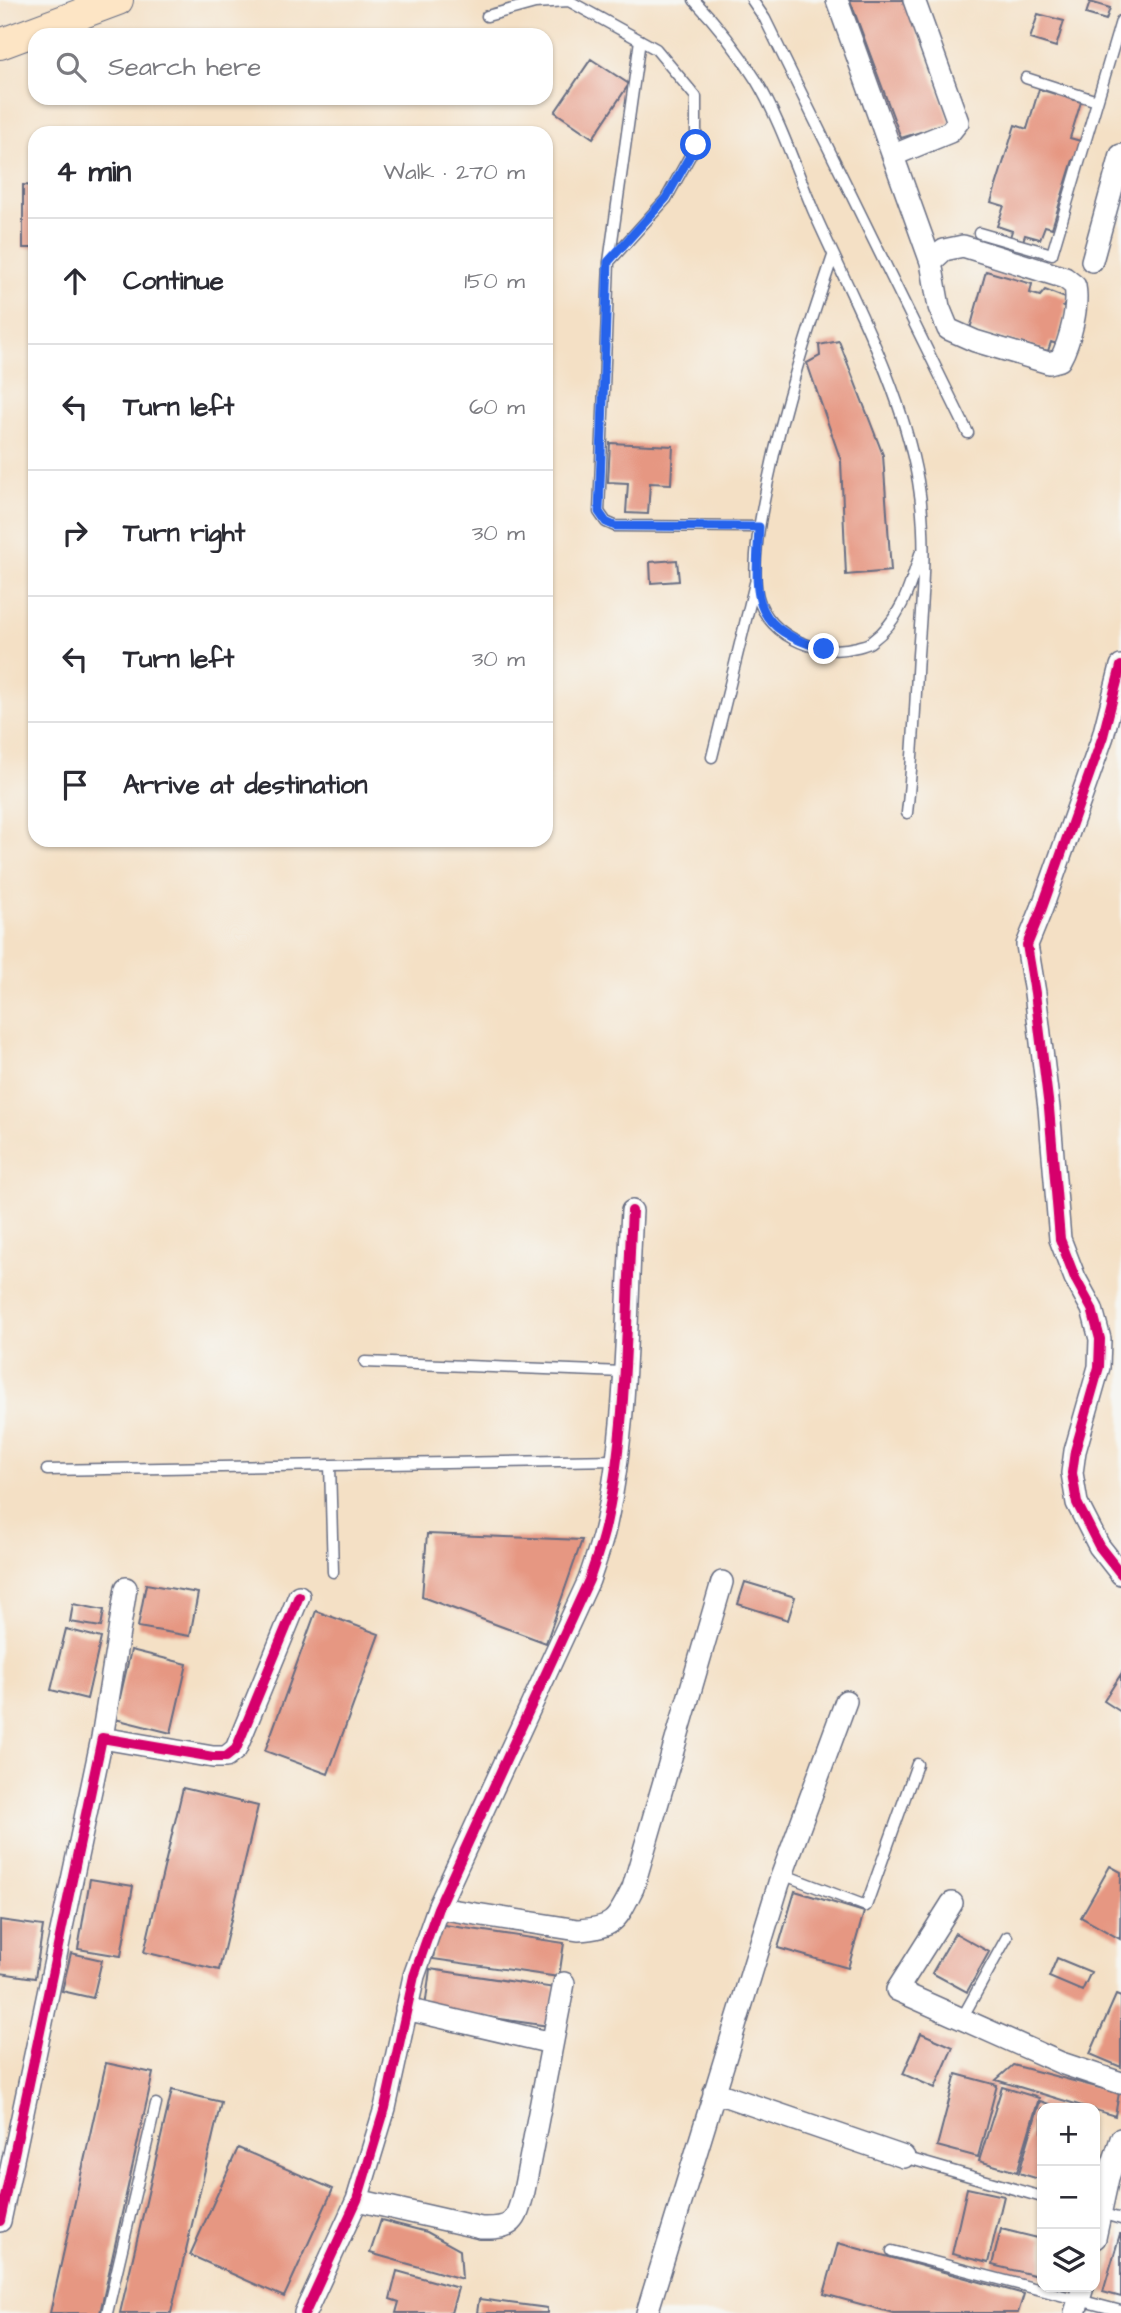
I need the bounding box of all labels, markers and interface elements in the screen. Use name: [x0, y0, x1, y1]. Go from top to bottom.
search box: [28, 28, 553, 105]
icon: search: [52, 48, 90, 86]
text: Search here: [108, 49, 261, 85]
route start: [680, 129, 711, 160]
text: 4 min: [56, 151, 131, 193]
text: Walk · 270 m: [383, 156, 525, 188]
icon: ahead: [56, 262, 94, 300]
text: Continue: [123, 263, 224, 299]
text: 150 m: [464, 265, 525, 297]
icon: left: [56, 388, 94, 426]
text: Turn left: [123, 389, 234, 425]
text: 60 m: [469, 391, 525, 423]
icon: right: [56, 514, 94, 552]
text: Turn right: [123, 515, 245, 551]
text: 30 m: [472, 517, 525, 549]
route end: [808, 633, 839, 664]
icon: left: [56, 640, 94, 678]
text: Turn left: [123, 641, 234, 677]
text: 30 m: [472, 643, 525, 675]
icon: arrive: [56, 766, 94, 804]
text: Arrive at destination: [123, 767, 368, 803]
map controls: [1037, 2103, 1100, 2292]
button: +: [1037, 2103, 1100, 2166]
button: −: [1037, 2166, 1100, 2229]
button: layers: [1037, 2229, 1100, 2292]

